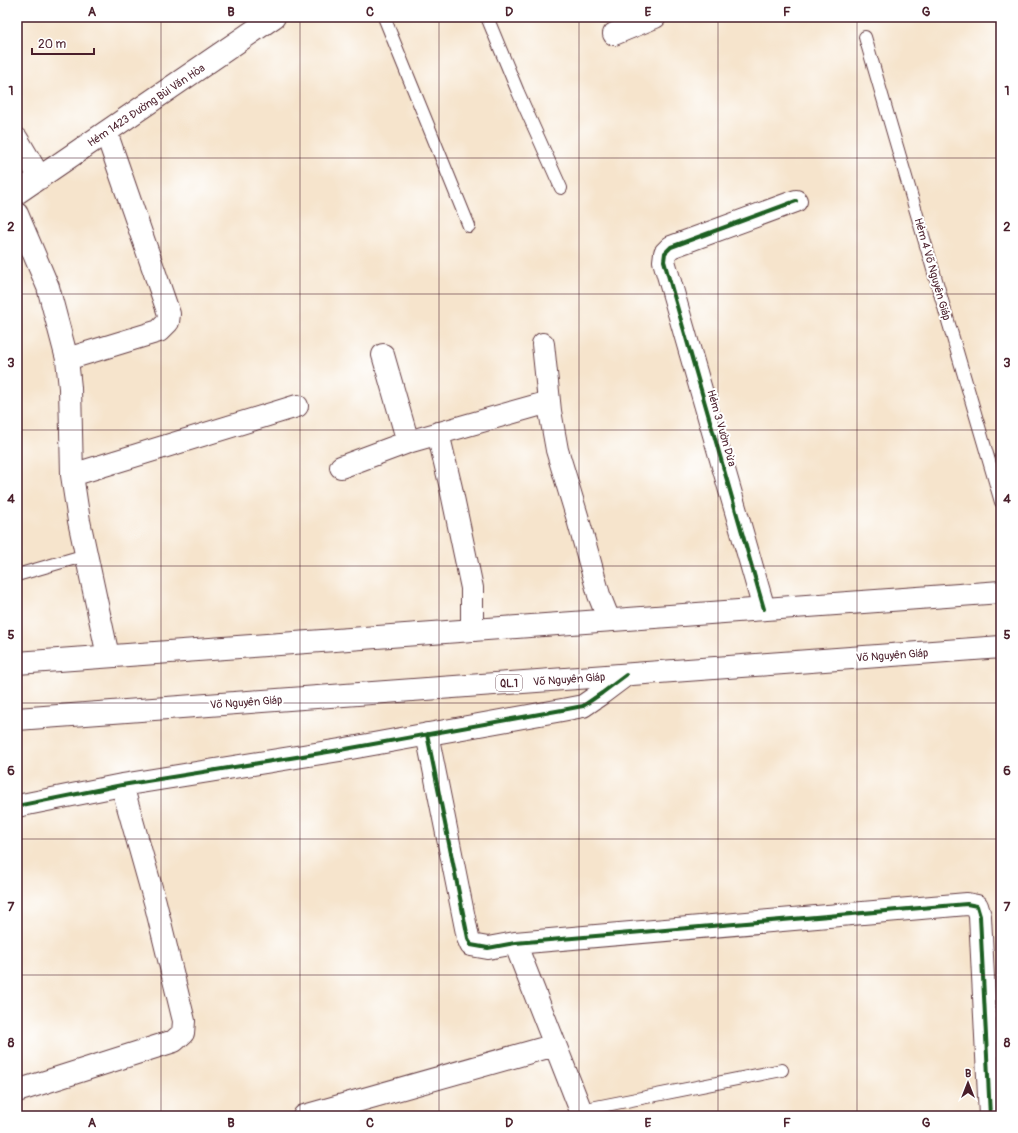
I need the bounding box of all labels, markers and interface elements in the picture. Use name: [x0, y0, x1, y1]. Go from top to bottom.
text: A: [88, 4, 97, 20]
text: B: [227, 4, 235, 20]
text: C: [366, 4, 374, 20]
text: D: [505, 4, 513, 20]
text: E: [645, 4, 652, 20]
text: F: [783, 4, 791, 20]
text: G: [922, 4, 931, 20]
scale bar: [32, 30, 94, 56]
text: 20 m: [38, 37, 67, 52]
street label: Hẻm 1423 Đường Bùi Văn Hòa: [85, 61, 207, 150]
text: 1: [8, 83, 14, 99]
text: 1: [1004, 83, 1010, 99]
street label: Hẻm 4 Võ Nguyên Giáp: [912, 216, 953, 322]
text: 2: [7, 219, 15, 235]
text: 2: [1003, 219, 1011, 235]
text: 3: [7, 355, 15, 371]
text: 3: [1003, 355, 1011, 371]
street label: Hẻm 3 Vườn Dừa: [704, 388, 739, 468]
text: 4: [7, 491, 15, 507]
text: 4: [1003, 491, 1011, 507]
text: 5: [7, 627, 15, 643]
text: 5: [1003, 627, 1011, 643]
street label: Võ Nguyên Giáp: [856, 646, 929, 665]
street label: Võ Nguyên Giáp: [533, 670, 606, 689]
road number: QL.1: [496, 675, 522, 691]
street label: Võ Nguyên Giáp: [210, 693, 283, 712]
text: 6: [7, 763, 15, 779]
text: 6: [1003, 763, 1011, 779]
text: 7: [8, 899, 15, 915]
text: 7: [1004, 899, 1011, 915]
text: 8: [8, 1035, 15, 1051]
text: 8: [1004, 1035, 1011, 1051]
north arrow: [948, 1063, 988, 1103]
text: B: [965, 1067, 971, 1080]
text: A: [88, 1115, 97, 1131]
text: B: [227, 1115, 235, 1131]
text: C: [366, 1115, 374, 1131]
text: D: [505, 1115, 513, 1131]
text: E: [645, 1115, 652, 1131]
text: F: [783, 1115, 791, 1131]
text: G: [922, 1115, 931, 1131]

